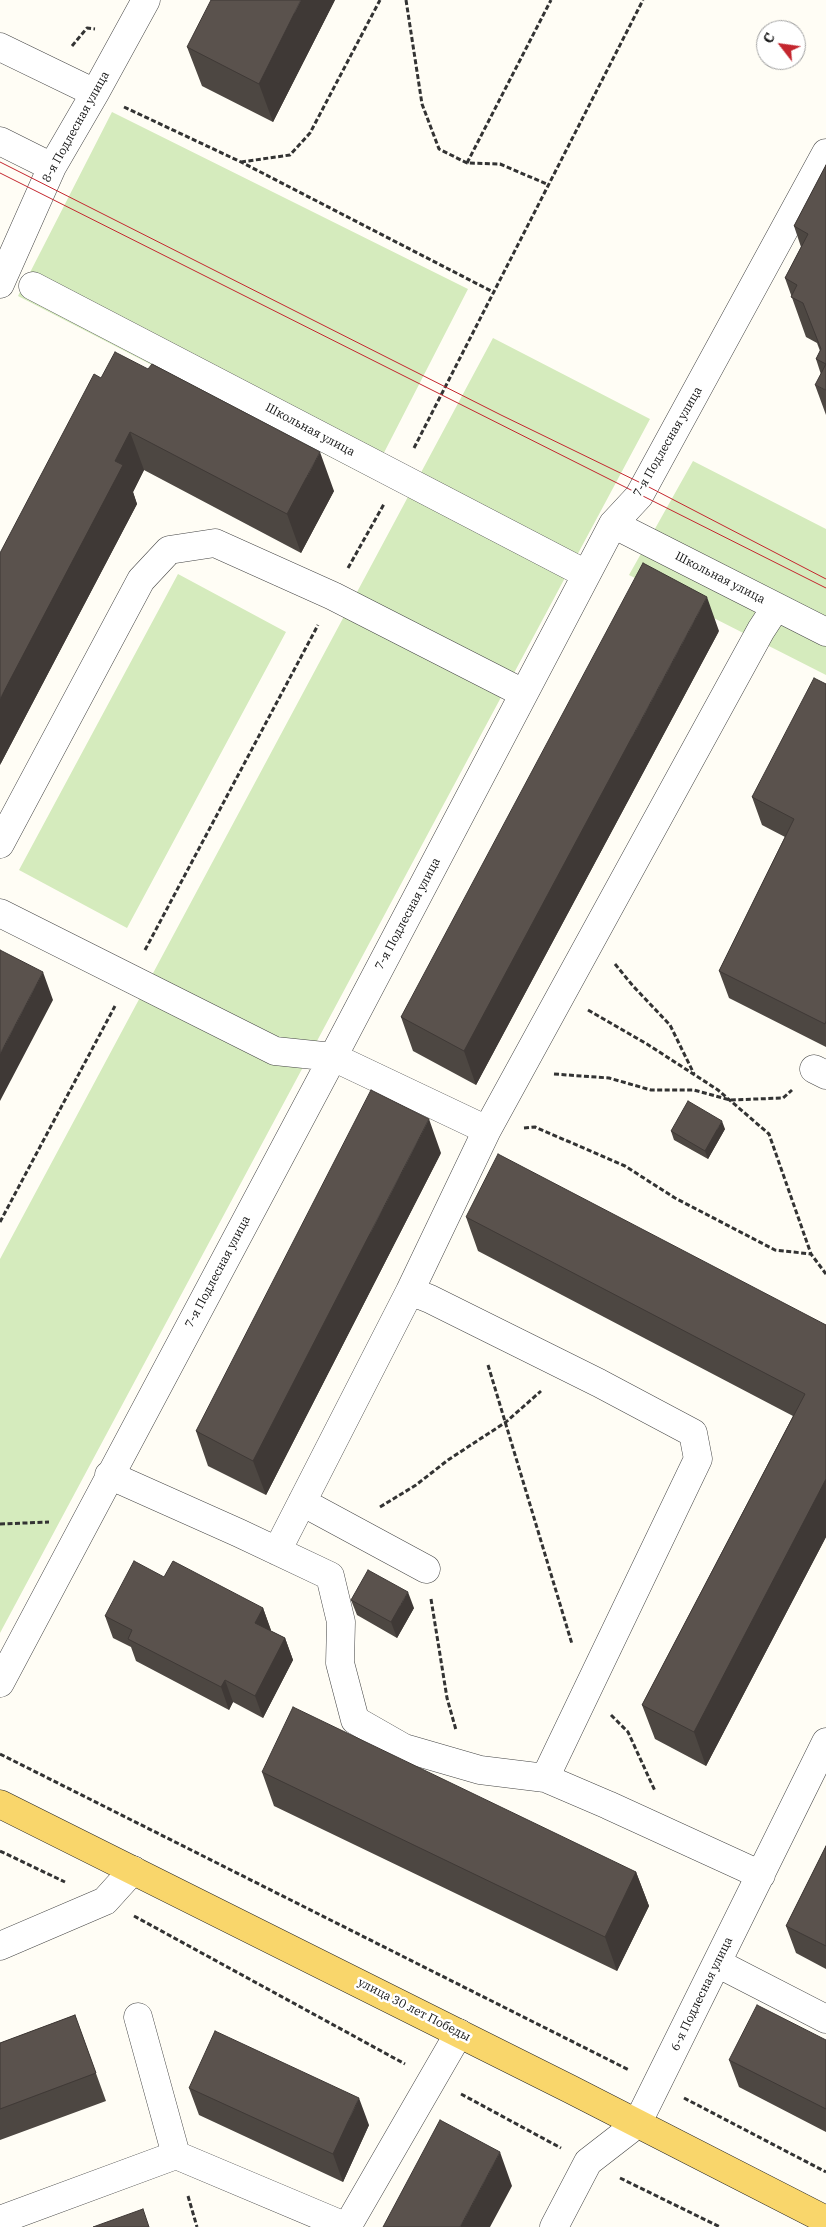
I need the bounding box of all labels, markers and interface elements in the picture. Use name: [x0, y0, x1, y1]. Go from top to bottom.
north arrow: [756, 20, 806, 70]
text: С: [759, 29, 779, 47]
street label: 8-я Подлесная улица: [39, 69, 113, 185]
street label: 7-я Подлесная улица: [631, 384, 705, 500]
street label: Школьная улица: [263, 400, 357, 460]
street label: Школьная улица: [673, 549, 767, 607]
street label: 7-я Подлесная улица: [372, 855, 444, 973]
street label: 7-я Подлесная улица: [182, 1213, 254, 1331]
street label: 6-я Подлесная улица: [668, 1935, 736, 2053]
street label: улица 30 лет Победы: [355, 1975, 473, 2045]

